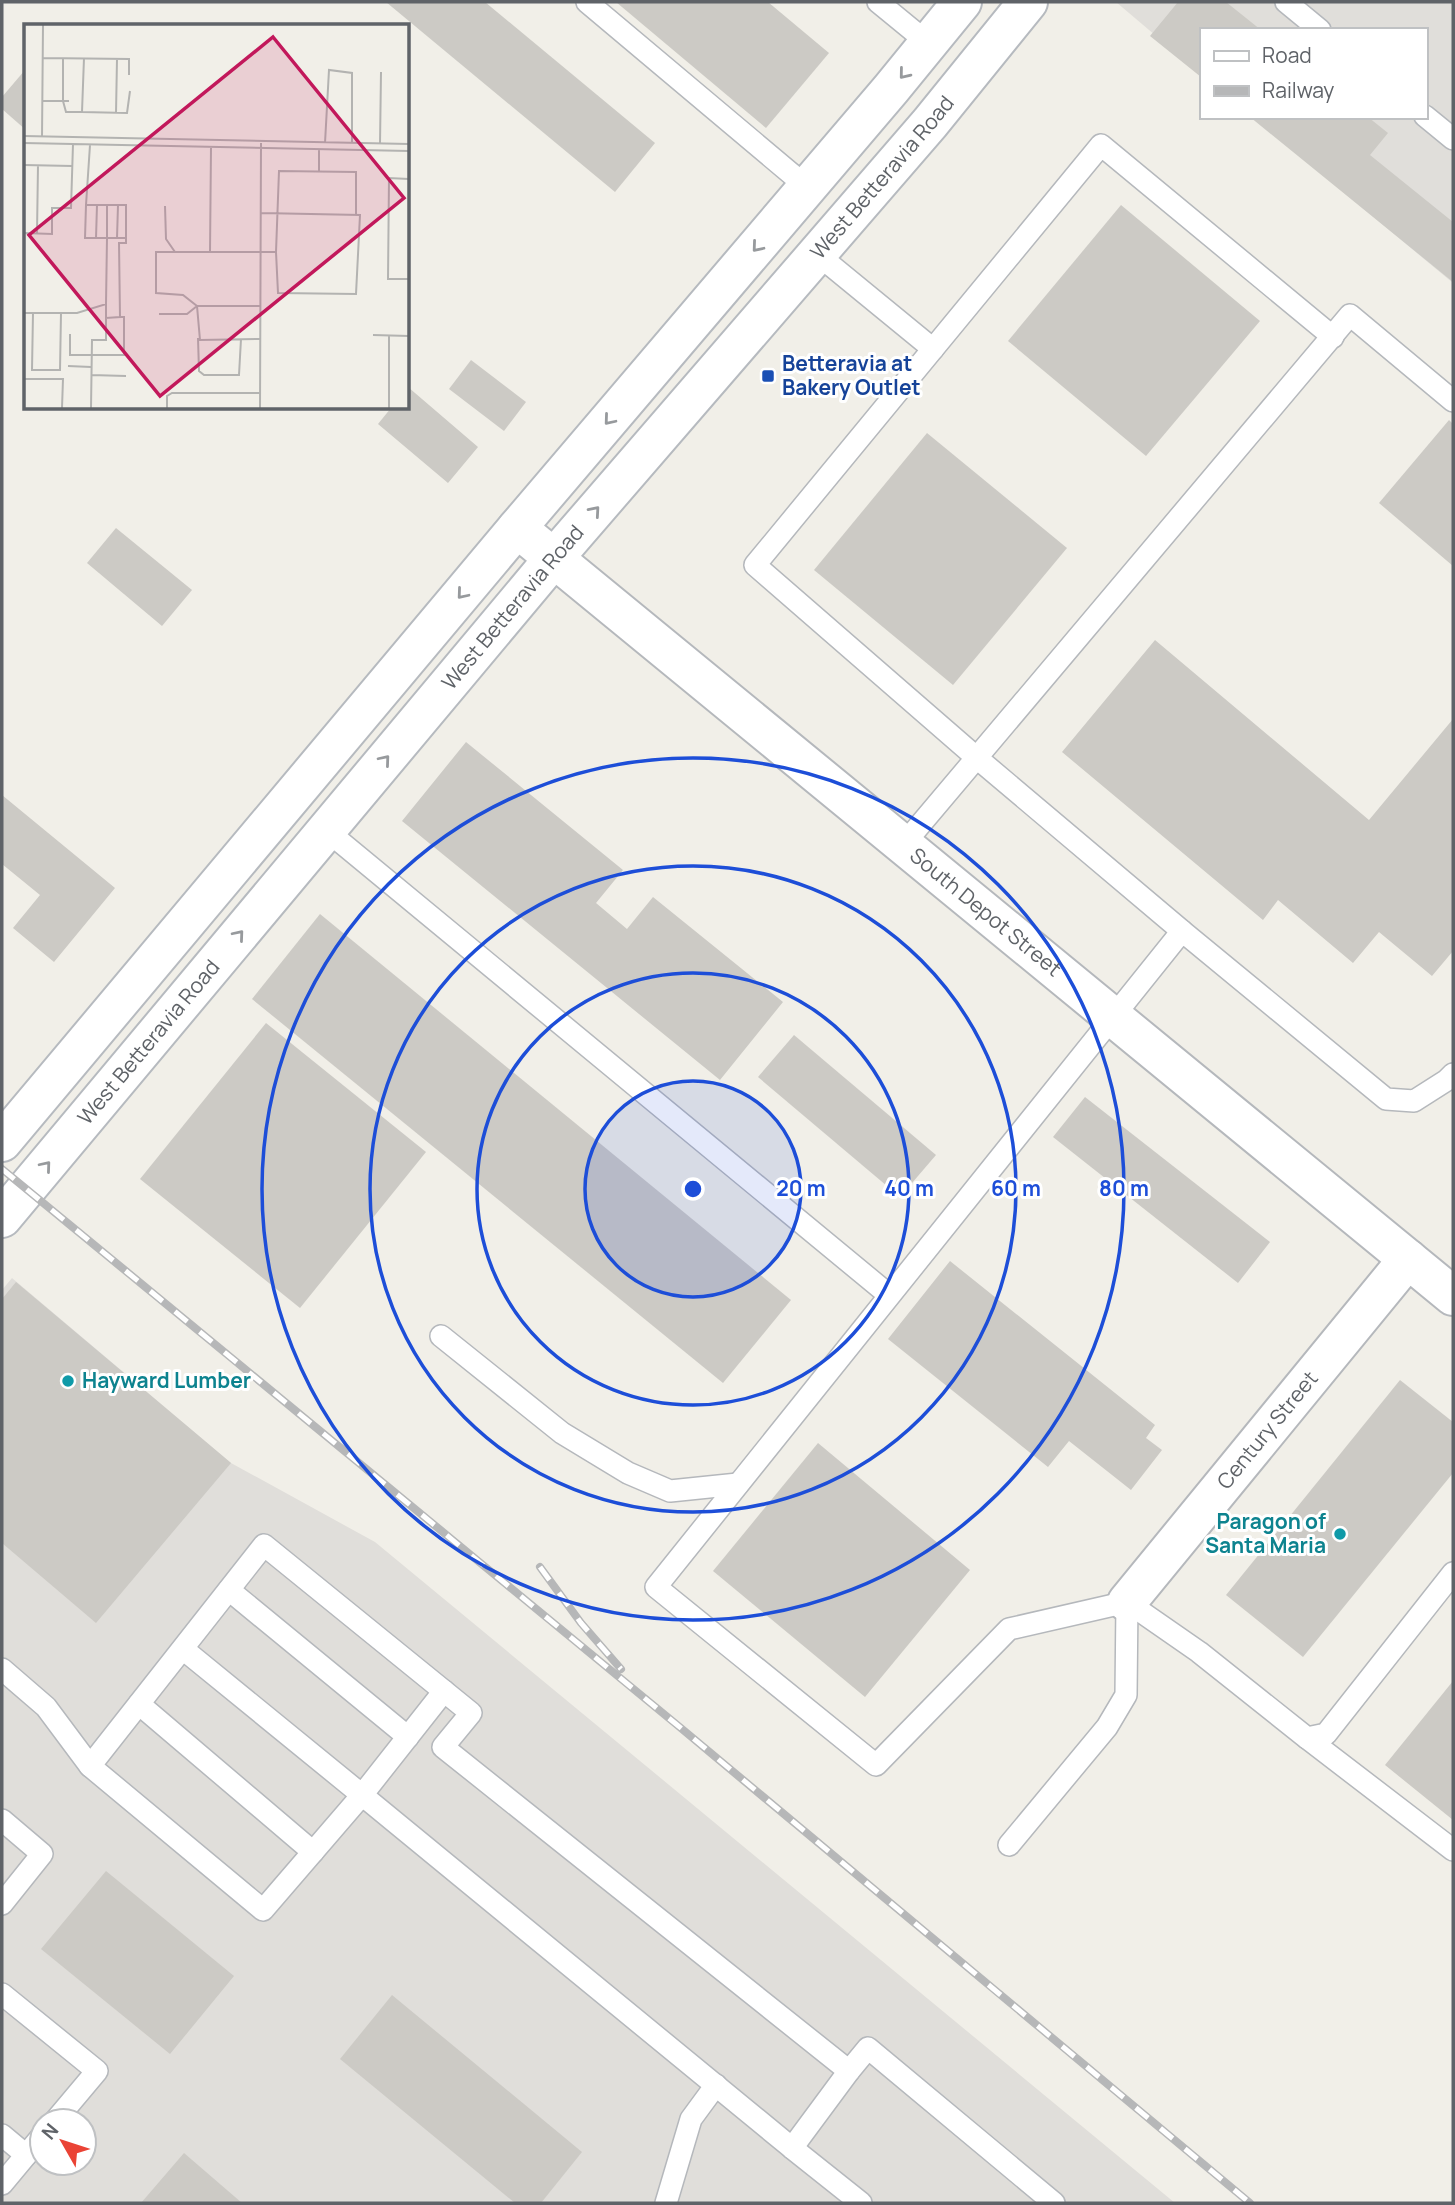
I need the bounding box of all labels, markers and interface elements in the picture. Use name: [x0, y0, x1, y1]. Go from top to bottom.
inset map: [24, 24, 410, 410]
legend: [1200, 28, 1427, 119]
text: Road: [1262, 41, 1312, 69]
one-way arrow: [899, 66, 912, 78]
text: Railway: [1262, 76, 1334, 104]
street label: West Betteravia Road: [804, 89, 960, 265]
one-way arrow: [752, 240, 765, 252]
place label: Betteravia at Bakery Outlet: [782, 349, 921, 401]
marker: Betteravia at Bakery Outlet: [760, 368, 776, 384]
one-way arrow: [605, 412, 617, 425]
one-way arrow: [587, 507, 599, 520]
street label: West Betteravia Road: [435, 519, 589, 695]
one-way arrow: [458, 586, 470, 599]
one-way arrow: [377, 756, 389, 769]
street label: South Depot Street: [904, 841, 1068, 982]
one-way arrow: [231, 930, 243, 943]
street label: West Betteravia Road: [71, 953, 225, 1130]
one-way arrow: [38, 1161, 50, 1174]
text: 20 m: [776, 1174, 826, 1202]
text: 40 m: [884, 1174, 934, 1202]
text: 60 m: [991, 1174, 1041, 1202]
text: 80 m: [1099, 1174, 1149, 1202]
centre of rings: [681, 1177, 705, 1201]
street label: Century Street: [1210, 1365, 1324, 1495]
place label: Hayward Lumber: [82, 1366, 251, 1394]
marker: Hayward Lumber: [60, 1373, 76, 1389]
place label: Paragon of Santa Maria: [1205, 1507, 1326, 1559]
marker: Paragon of Santa Maria: [1332, 1526, 1348, 1542]
north arrow: [28, 2107, 98, 2177]
text: N: [35, 2118, 64, 2145]

